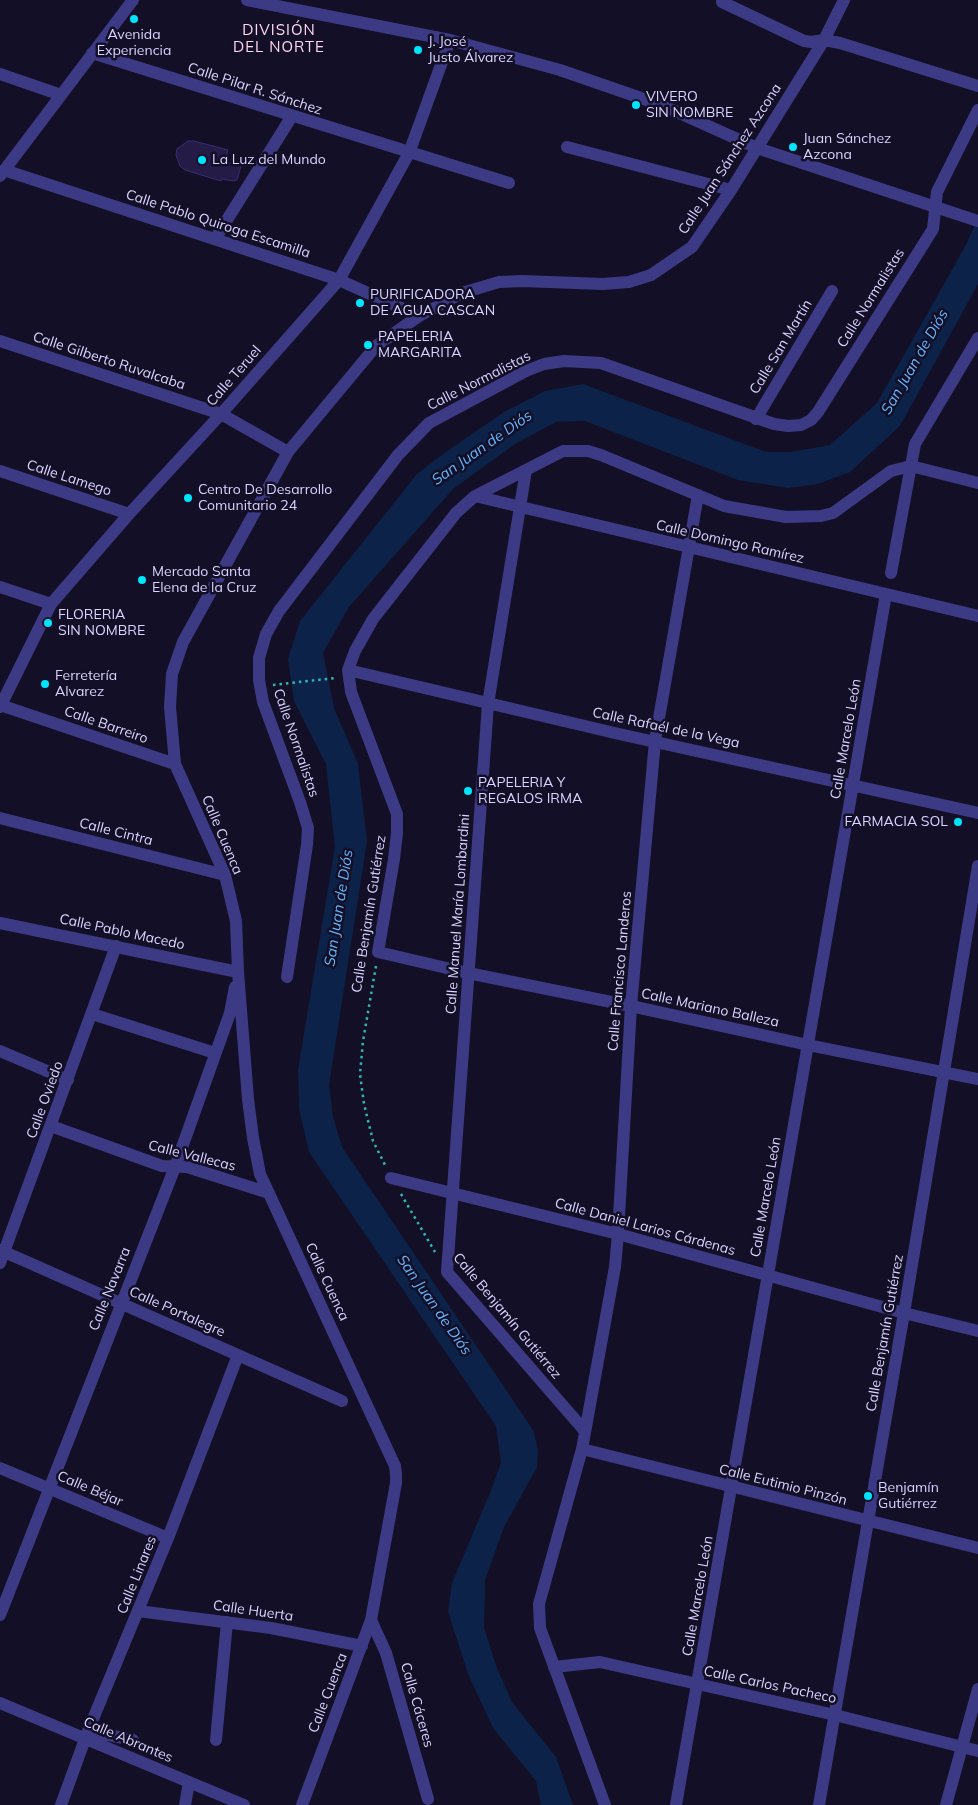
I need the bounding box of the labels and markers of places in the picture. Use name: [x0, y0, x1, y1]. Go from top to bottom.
marker: Avenida Experiencia: [128, 13, 140, 25]
place label: Avenida Experiencia: [97, 27, 171, 59]
place label: J. José Justo Álvarez: [428, 34, 513, 66]
marker: J. José Justo Álvarez: [412, 44, 424, 56]
place label: VIVERO SIN NOMBRE: [646, 89, 733, 121]
marker: VIVERO SIN NOMBRE: [630, 99, 642, 111]
place label: Juan Sánchez Azcona: [803, 131, 891, 164]
marker: Juan Sánchez Azcona: [787, 141, 799, 153]
place label: La Luz del Mundo: [212, 152, 326, 168]
marker: La Luz del Mundo: [196, 154, 208, 166]
place label: PURIFICADORA DE AGUA CASCAN: [370, 287, 495, 320]
marker: PURIFICADORA DE AGUA CASCAN: [354, 297, 366, 309]
place label: PAPELERIA MARGARITA: [378, 329, 461, 362]
marker: PAPELERIA MARGARITA: [362, 339, 374, 351]
place label: Centro De Desarrollo Comunitario 24: [198, 482, 332, 514]
marker: Centro De Desarrollo Comunitario 24: [182, 492, 194, 504]
place label: Mercado Santa Elena de la Cruz: [152, 564, 256, 596]
marker: Mercado Santa Elena de la Cruz: [136, 574, 148, 586]
place label: FLORERIA SIN NOMBRE: [58, 607, 145, 640]
marker: FLORERIA SIN NOMBRE: [42, 617, 54, 629]
place label: Ferretería Alvarez: [55, 668, 117, 700]
marker: Ferretería Alvarez: [39, 678, 51, 690]
place label: PAPELERIA Y REGALOS IRMA: [478, 775, 582, 808]
marker: PAPELERIA Y REGALOS IRMA: [462, 785, 474, 797]
place label: FARMACIA SOL: [845, 814, 948, 830]
marker: FARMACIA SOL: [952, 816, 964, 828]
place label: Benjamín Gutiérrez: [878, 1480, 939, 1512]
marker: Benjamín Gutiérrez: [862, 1490, 874, 1502]

